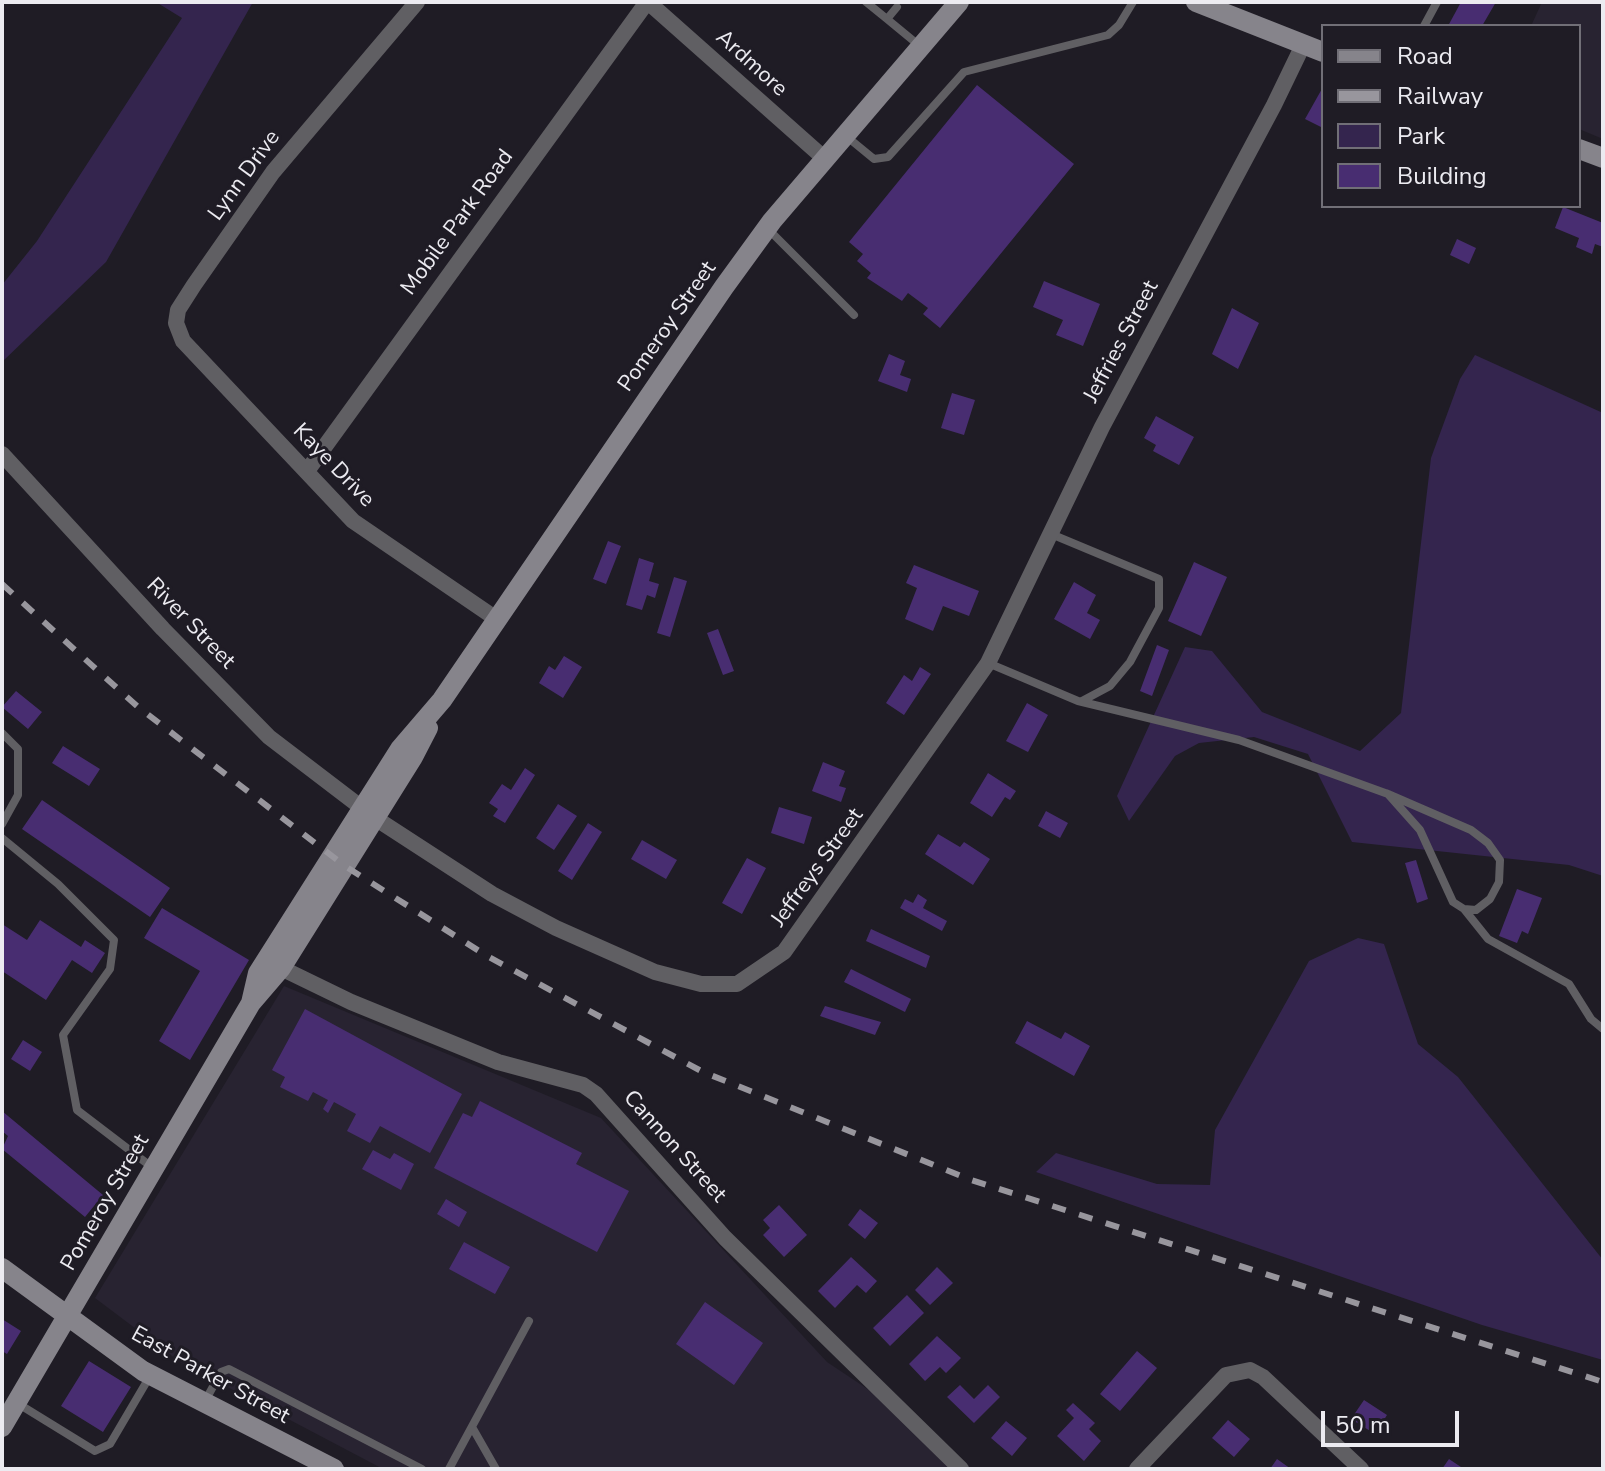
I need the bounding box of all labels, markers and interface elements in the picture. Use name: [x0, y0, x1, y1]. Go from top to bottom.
legend: [1321, 24, 1581, 208]
street label: Ardmore: [710, 25, 792, 103]
text: Road: [1397, 40, 1453, 72]
text: Railway: [1397, 80, 1483, 112]
text: Park: [1397, 120, 1445, 152]
street label: Lynn Drive: [203, 126, 287, 226]
street label: Mobile Park Road: [396, 145, 520, 301]
text: Building: [1397, 160, 1487, 192]
street label: Pomeroy Street: [613, 257, 723, 397]
street label: Jeffries Street: [1079, 277, 1165, 407]
street label: Kaye Drive: [287, 419, 379, 513]
street label: River Street: [140, 573, 240, 675]
street label: Jeffreys Street: [766, 804, 870, 932]
street label: Cannon Street: [617, 1086, 731, 1208]
street label: Pomeroy Street: [56, 1130, 156, 1276]
street label: East Parker Street: [126, 1322, 294, 1430]
scale bar: [1325, 1395, 1463, 1445]
text: 50 m: [1335, 1409, 1391, 1441]

